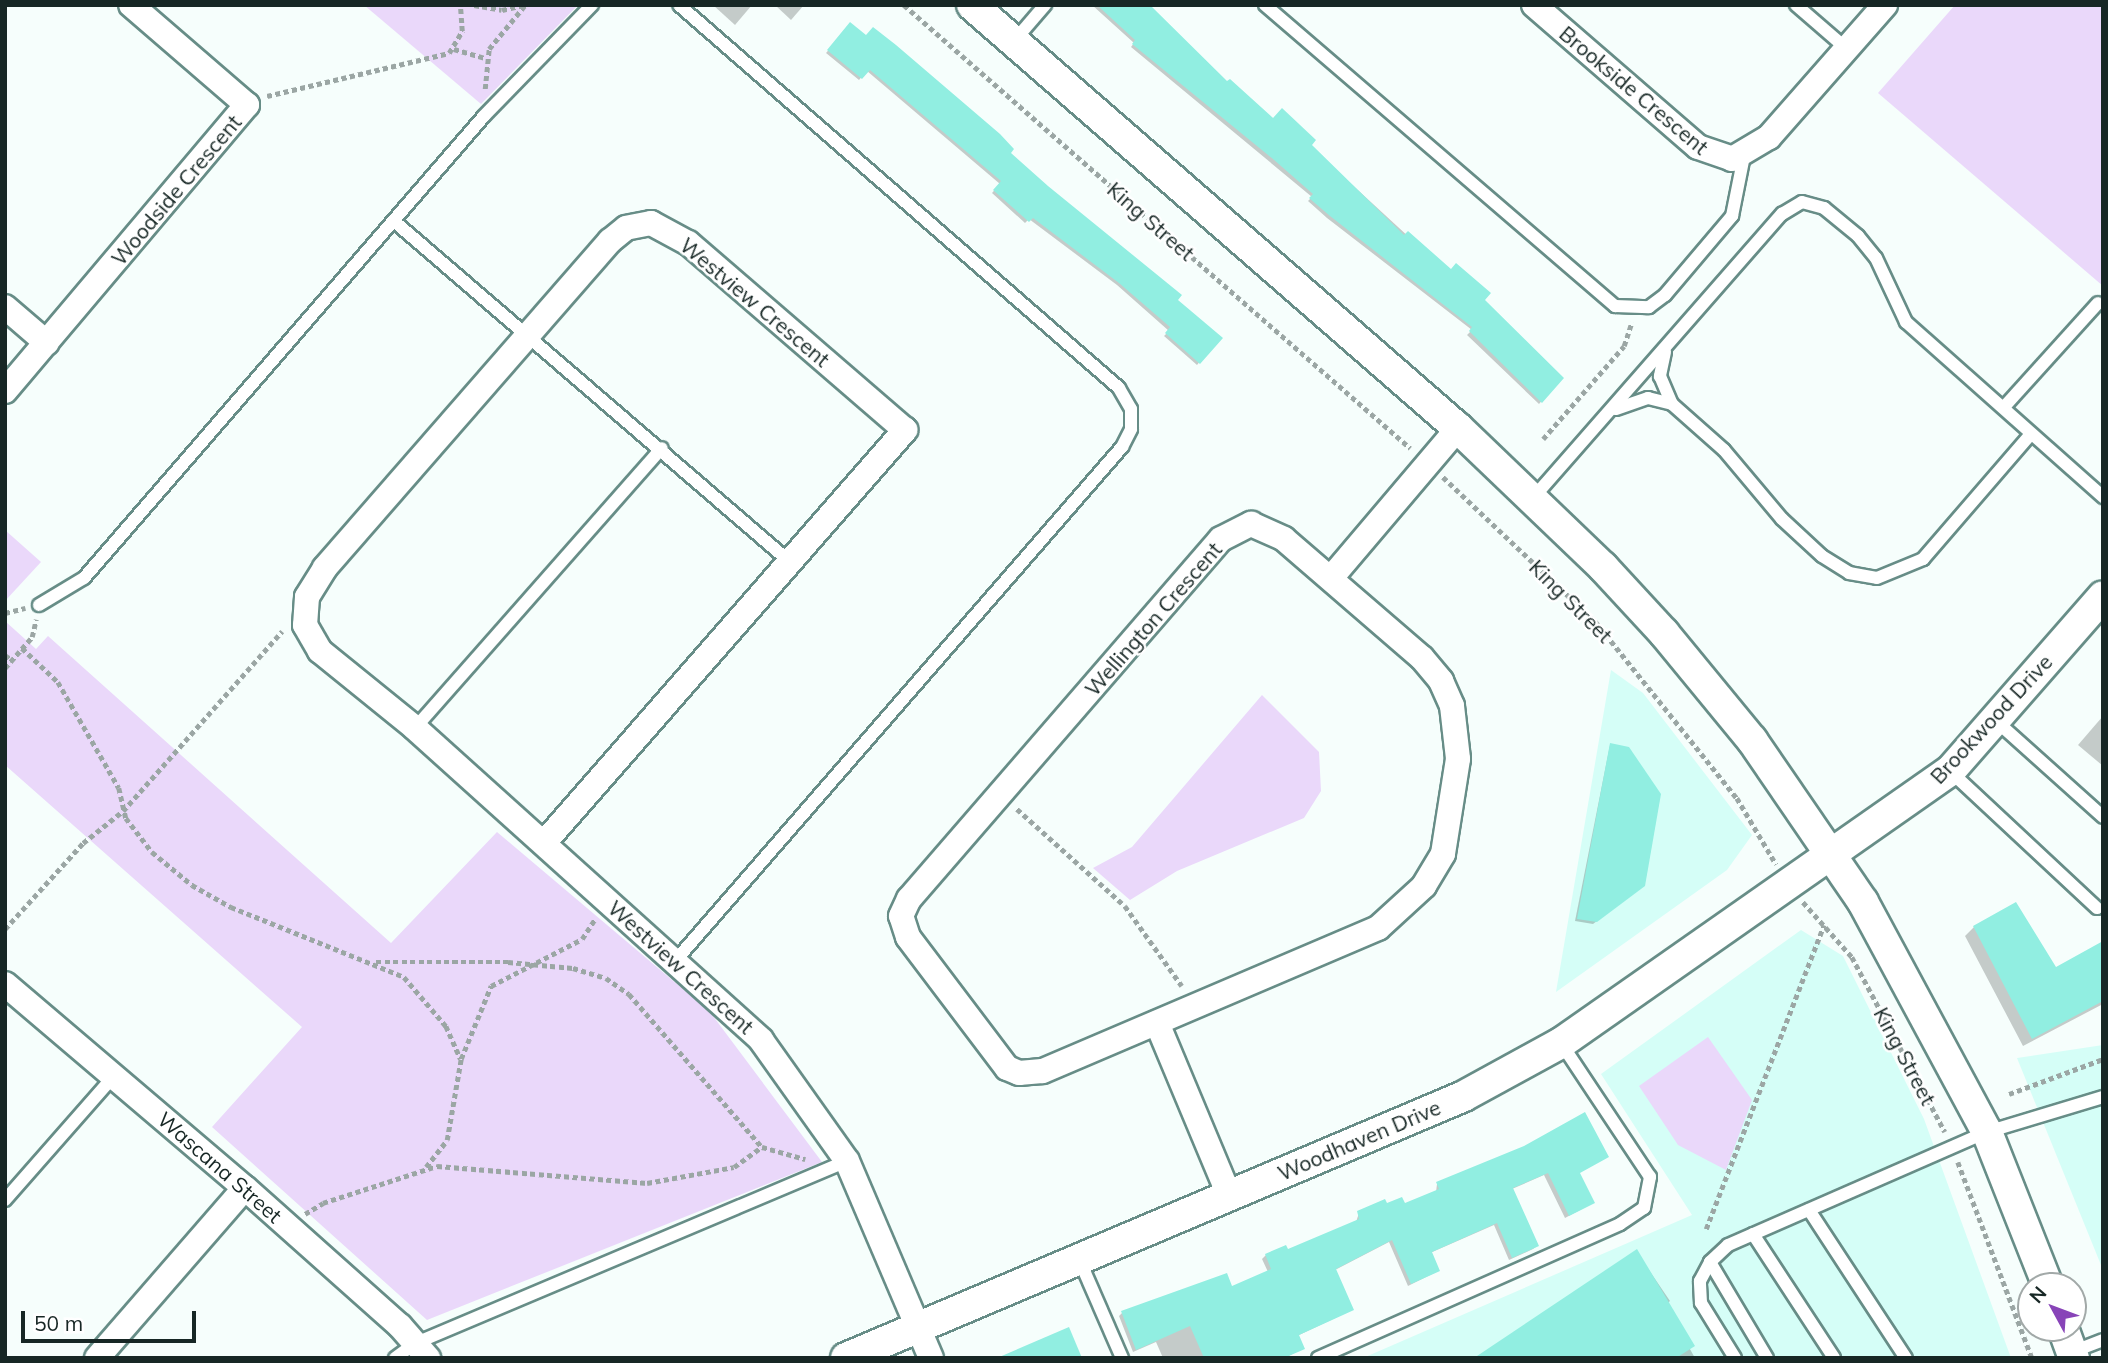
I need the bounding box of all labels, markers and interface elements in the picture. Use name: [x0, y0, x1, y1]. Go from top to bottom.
street label: Brookside Crescent: [1555, 20, 1713, 160]
street label: Woodside Crescent: [106, 110, 246, 270]
street label: King Street: [1102, 176, 1200, 266]
street label: Westview Crescent: [675, 232, 835, 372]
street label: Wellington Crescent: [1079, 537, 1227, 701]
street label: King Street: [1524, 554, 1618, 648]
street label: Brookwood Drive: [1925, 649, 2057, 789]
street label: Westview Crescent: [603, 895, 759, 1039]
street label: King Street: [1869, 1003, 1941, 1109]
street label: Woodhaven Drive: [1274, 1094, 1444, 1186]
street label: Wascana Street: [153, 1106, 287, 1228]
north arrow: [2017, 1272, 2087, 1342]
text: N: [2024, 1281, 2051, 1308]
scale bar: [24, 1296, 200, 1340]
text: 50 m: [34, 1310, 83, 1336]

